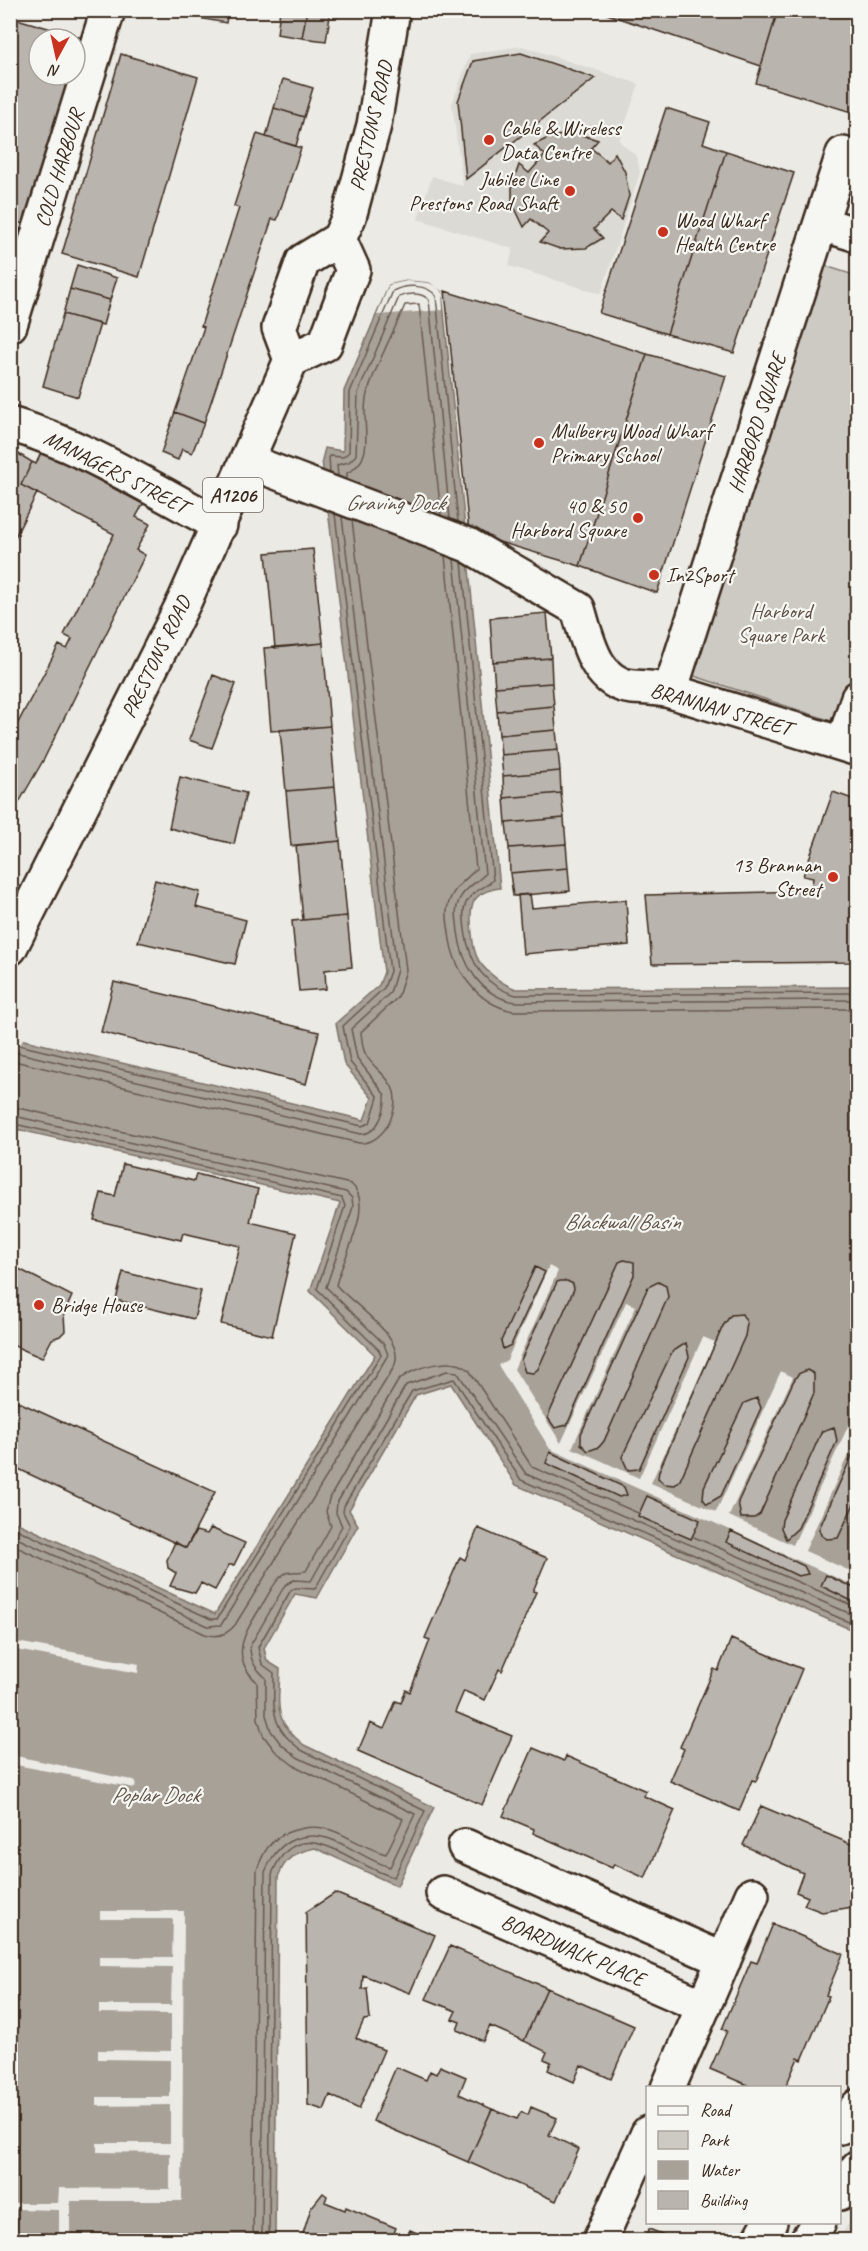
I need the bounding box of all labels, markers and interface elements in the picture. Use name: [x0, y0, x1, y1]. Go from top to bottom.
north arrow: [27, 27, 87, 87]
street label: PRESTONS ROAD: [343, 57, 399, 193]
text: N: [46, 60, 61, 81]
street label: COLD HARBOUR: [29, 104, 90, 230]
place label: Cable & Wireless Data Centre: [501, 115, 622, 165]
marker: Cable & Wireless Data Centre: [482, 133, 496, 147]
place label: Jubilee Line Prestons Road Shaft: [409, 166, 560, 216]
marker: Jubilee Line Prestons Road Shaft: [563, 184, 577, 198]
place label: Wood Wharf Health Centre: [675, 207, 777, 257]
marker: Wood Wharf Health Centre: [656, 225, 670, 239]
street label: HARBORD SQUARE: [722, 348, 793, 496]
place label: Mulberry Wood Wharf Primary School: [551, 418, 716, 468]
street label: MANAGERS STREET: [40, 425, 197, 522]
marker: Mulberry Wood Wharf Primary School: [532, 436, 546, 450]
road number: A1206: [203, 478, 263, 512]
water label: Graving Dock: [346, 489, 448, 517]
place label: 40 & 50 Harbord Square: [511, 493, 628, 543]
marker: 40 & 50 Harbord Square: [631, 511, 645, 525]
place label: In2Sport: [666, 562, 736, 588]
marker: In2Sport: [647, 568, 661, 582]
street label: PRESTONS ROAD: [115, 590, 197, 722]
park label: Harbord Square Park: [738, 598, 827, 648]
street label: BRANNAN STREET: [648, 676, 800, 743]
place label: 13 Brannan Street: [733, 852, 824, 902]
marker: 13 Brannan Street: [826, 870, 840, 884]
water label: Blackwall Basin: [564, 1208, 682, 1236]
place label: Bridge House: [51, 1292, 143, 1318]
marker: Bridge House: [32, 1298, 46, 1312]
water label: Poplar Dock: [111, 1781, 203, 1809]
street label: BOARDWALK PLACE: [497, 1908, 651, 1993]
legend: [646, 2086, 841, 2224]
text: Road: [700, 2099, 733, 2121]
text: Park: [700, 2129, 730, 2151]
text: Water: [700, 2159, 741, 2181]
text: Building: [700, 2189, 749, 2211]

